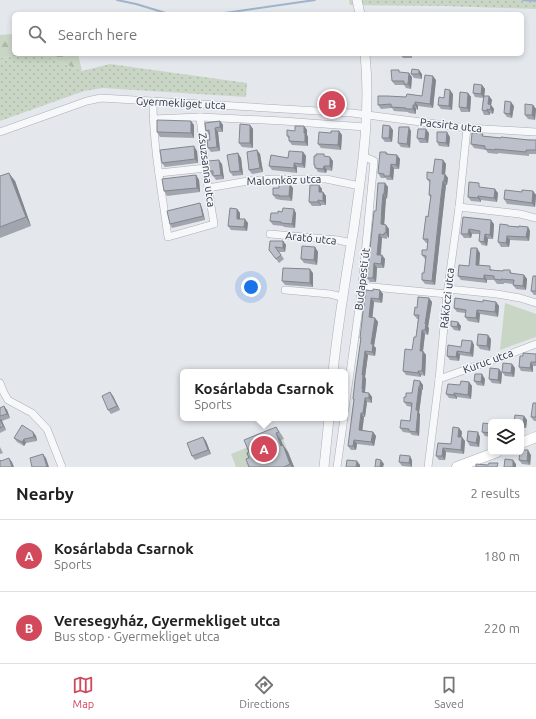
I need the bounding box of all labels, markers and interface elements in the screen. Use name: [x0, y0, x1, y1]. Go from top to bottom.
search box: [12, 12, 524, 56]
icon: search: [26, 23, 48, 45]
text: Search here: [58, 26, 137, 43]
pin: B: [319, 89, 345, 119]
street label: Gyermekliget utca: [136, 95, 226, 111]
street label: Pacsirta utca: [419, 116, 483, 134]
street label: Zsuzsanna utca: [196, 132, 218, 208]
street label: Malomköz utca: [247, 173, 321, 187]
street label: Arató utca: [285, 229, 337, 247]
street label: Budapesti út: [352, 246, 372, 311]
street label: Rákóczi utca: [438, 267, 456, 329]
your location: [241, 277, 261, 297]
street label: Kuruc utca: [461, 346, 515, 376]
popup: [180, 369, 348, 421]
text: Kosárlabda Csarnok: [194, 380, 334, 397]
text: Sports: [194, 397, 232, 411]
map controls: [488, 419, 524, 455]
button: layers: [488, 419, 524, 455]
pin: A: [251, 434, 277, 464]
text: Nearby: [16, 484, 74, 503]
text: 2 results: [470, 486, 520, 500]
text: Kosárlabda Csarnok: [54, 540, 194, 557]
text: A: [24, 549, 34, 563]
text: 180 m: [484, 549, 520, 563]
text: Sports: [54, 557, 92, 571]
text: Veresegyház, Gyermekliget utca: [54, 612, 280, 629]
text: B: [25, 621, 33, 635]
text: 220 m: [484, 621, 520, 635]
text: Bus stop · Gyermekliget utca: [54, 629, 220, 643]
tab: Map: [72, 674, 94, 710]
tab: Directions: [239, 674, 290, 710]
tab: Saved: [434, 674, 464, 710]

